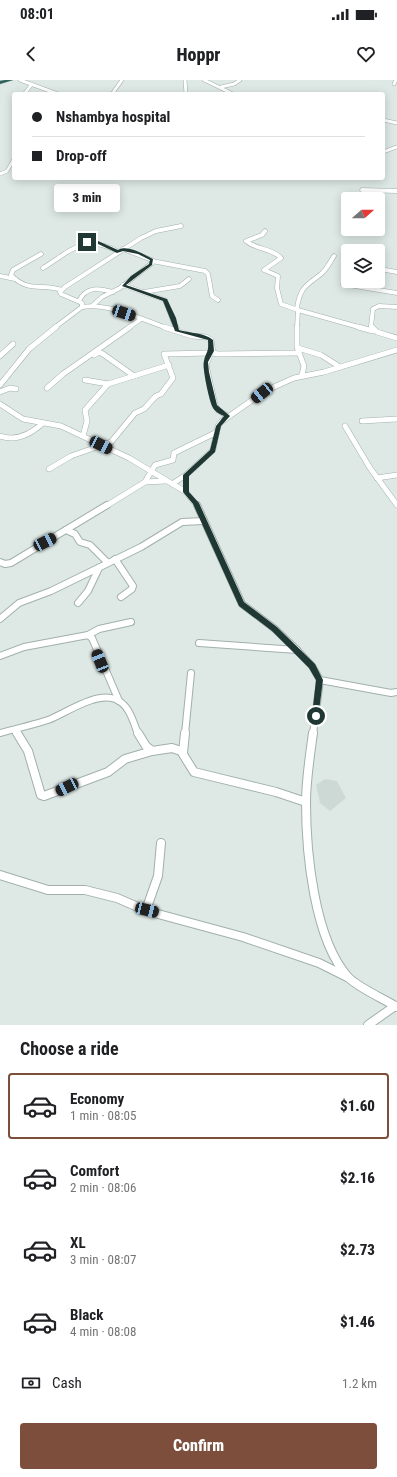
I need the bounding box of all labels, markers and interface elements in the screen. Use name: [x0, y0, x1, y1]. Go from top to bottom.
text: 08:01: [20, 5, 54, 23]
icon: back: [20, 43, 42, 65]
icon: heart: [355, 43, 377, 65]
text: Hoppr: [177, 44, 220, 65]
text: Nshambya hospital: [56, 108, 170, 126]
text: Drop-off: [56, 147, 107, 165]
callout: 3 min: [54, 184, 120, 212]
text: 3 min: [73, 190, 101, 205]
north arrow: [341, 192, 385, 236]
map controls: [341, 192, 385, 288]
route end: [78, 233, 96, 251]
button: layers: [341, 244, 385, 288]
car: [111, 304, 137, 322]
car: [249, 381, 275, 405]
car: [88, 434, 114, 456]
car: [32, 531, 58, 553]
car: [90, 648, 110, 674]
route start: [307, 707, 325, 725]
car: [54, 776, 80, 798]
car: [134, 901, 160, 919]
text: Choose a ride: [20, 1038, 119, 1059]
icon: car: [22, 1088, 58, 1124]
text: Economy: [70, 1090, 124, 1108]
text: $1.60: [340, 1097, 375, 1115]
text: 1 min · 08:05: [70, 1108, 136, 1123]
icon: car: [22, 1160, 58, 1196]
text: Comfort: [70, 1162, 119, 1180]
text: $2.16: [340, 1169, 375, 1187]
text: 2 min · 08:06: [70, 1180, 136, 1195]
icon: car: [22, 1232, 58, 1268]
text: XL: [70, 1234, 86, 1252]
text: $2.73: [340, 1241, 375, 1259]
text: 3 min · 08:07: [70, 1252, 136, 1267]
icon: car: [22, 1304, 58, 1340]
text: Black: [70, 1306, 103, 1324]
text: $1.46: [340, 1313, 375, 1331]
text: 4 min · 08:08: [70, 1324, 136, 1339]
icon: cash: [20, 1372, 42, 1394]
text: Cash: [52, 1374, 82, 1392]
text: 1.2 km: [342, 1376, 377, 1391]
button: Confirm: [20, 1423, 377, 1469]

